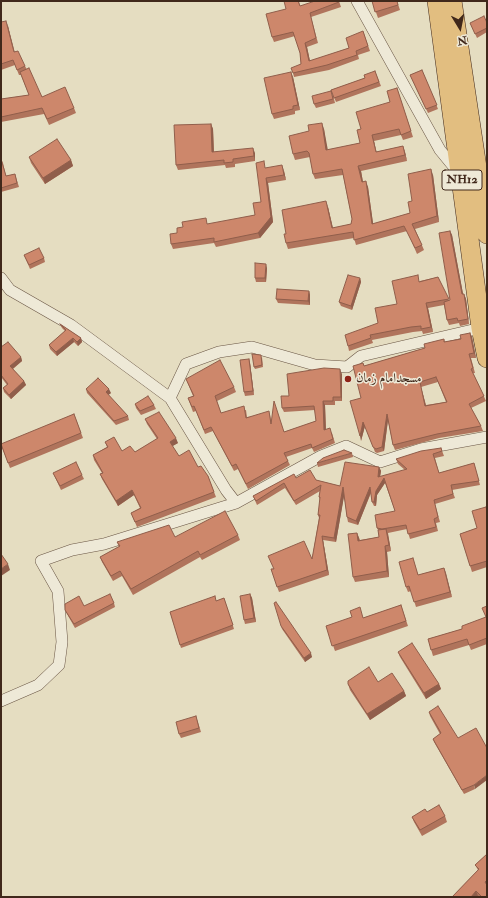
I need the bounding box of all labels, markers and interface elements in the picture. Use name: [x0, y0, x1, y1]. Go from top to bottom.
north arrow: [440, 8, 480, 48]
text: N: [456, 33, 468, 48]
road number: NH12: [442, 170, 482, 190]
place label: مسجدامام زمان: [356, 371, 422, 387]
marker: مسجدامام زمان: [343, 374, 353, 384]

